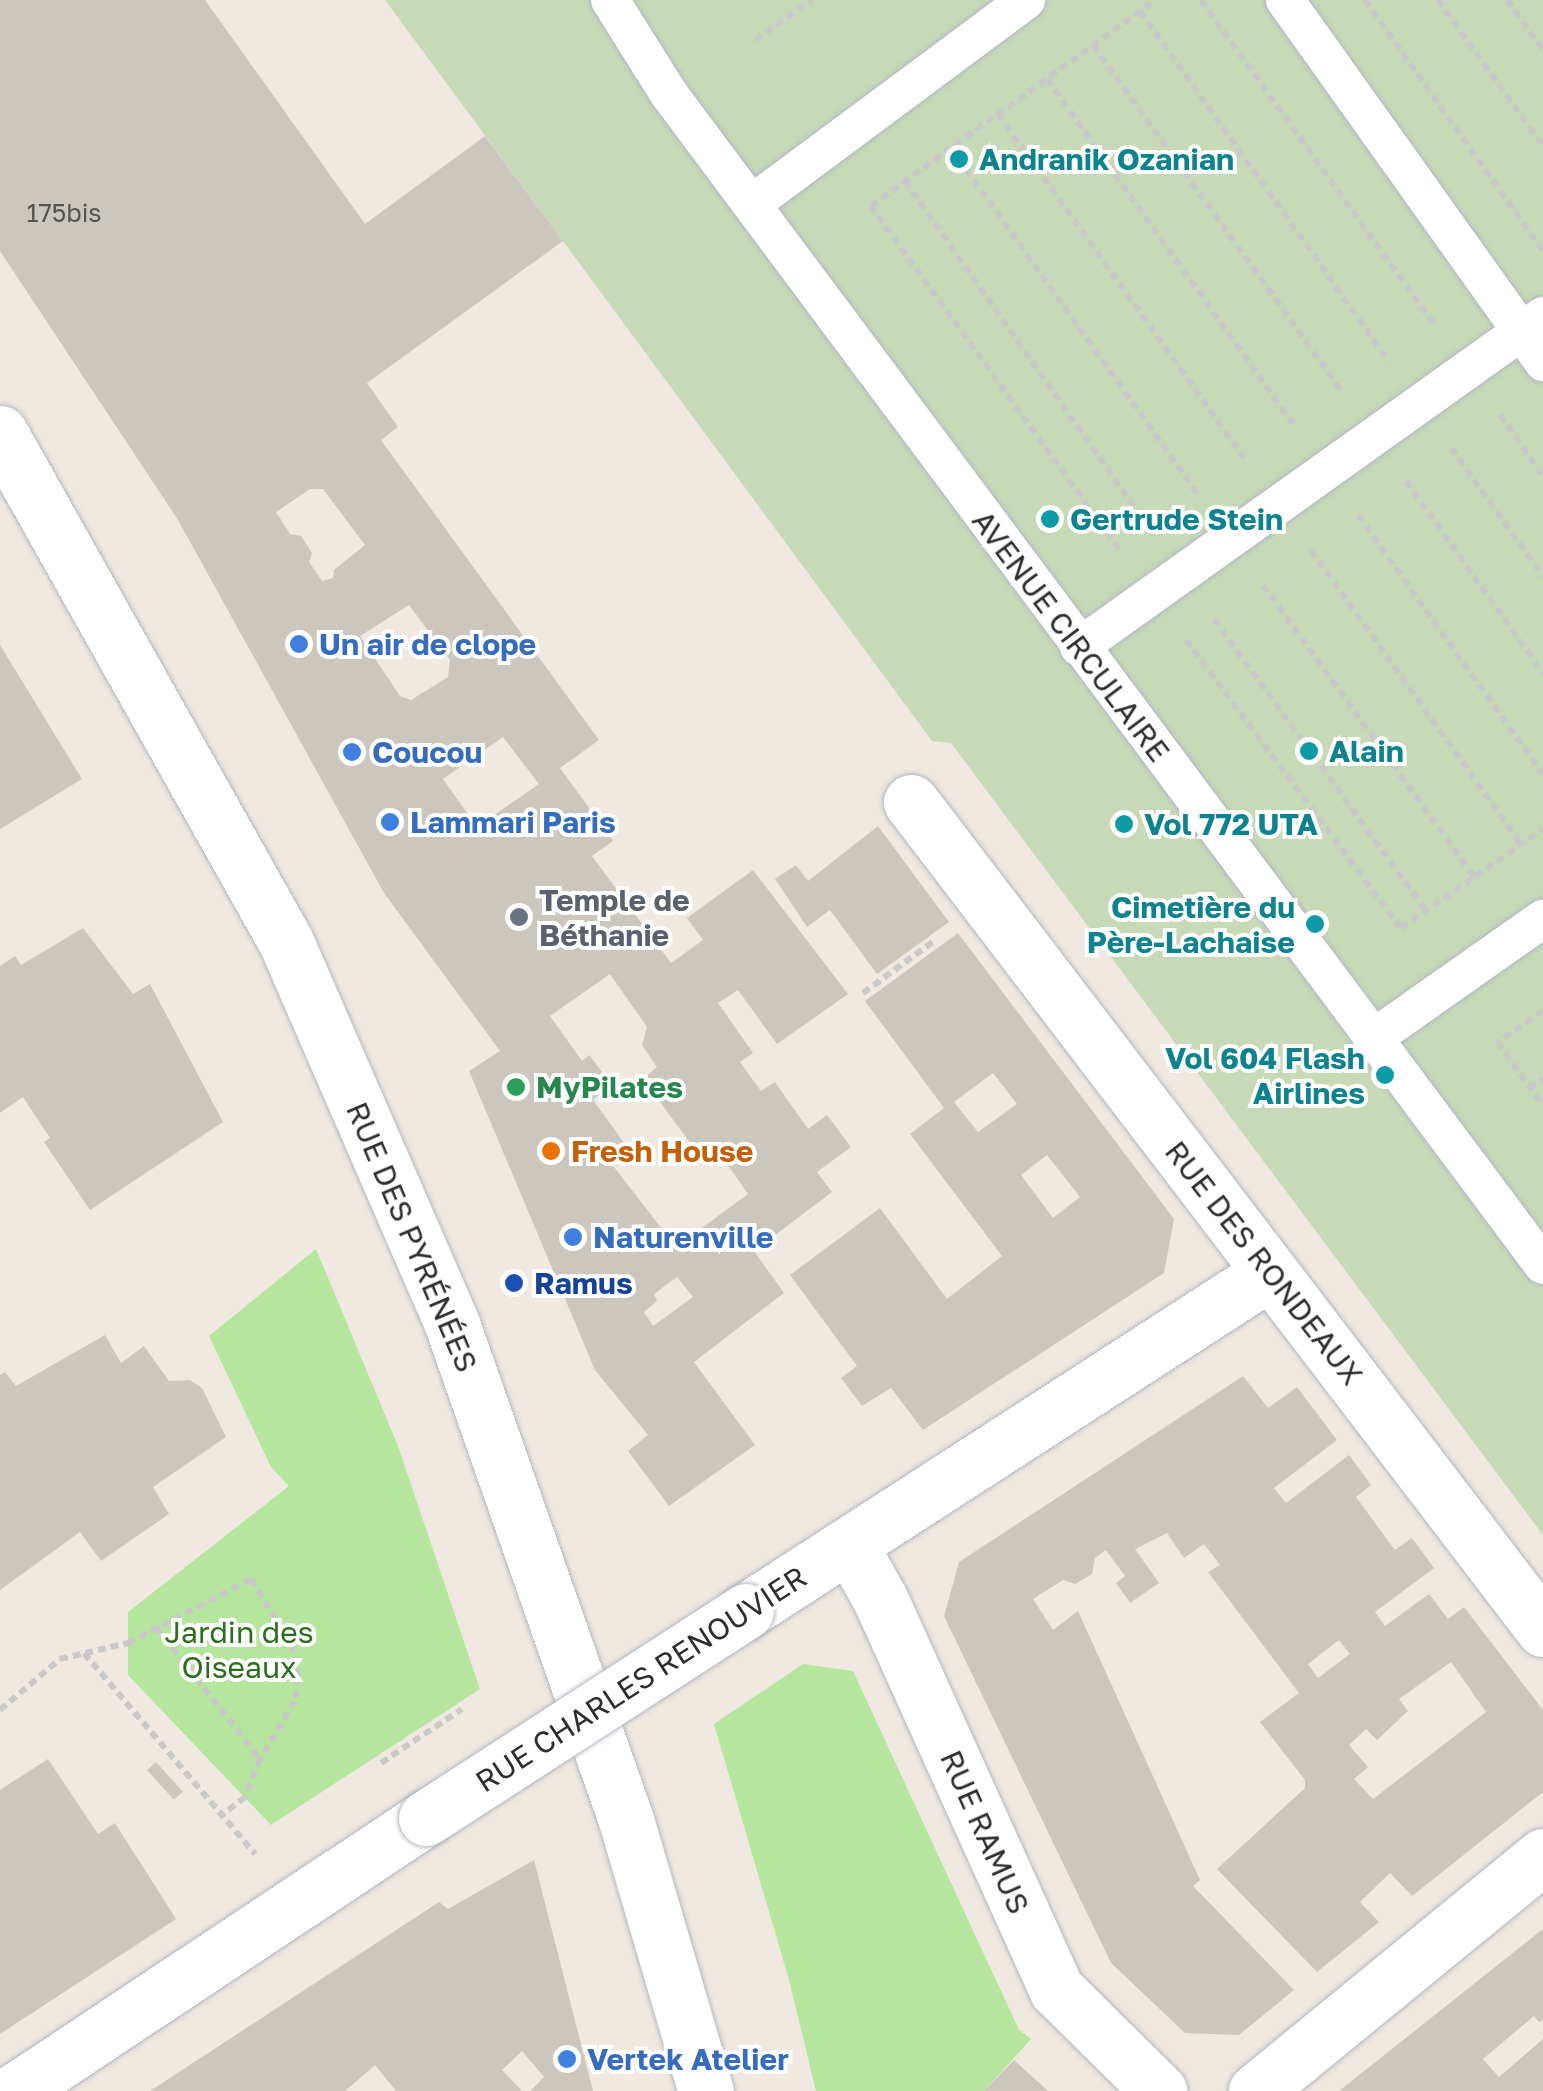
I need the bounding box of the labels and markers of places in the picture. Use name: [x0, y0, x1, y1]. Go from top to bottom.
place label: Andranik Ozanian: [979, 141, 1234, 177]
marker: Andranik Ozanian: [948, 148, 970, 170]
place label: Gertrude Stein: [1070, 501, 1283, 537]
marker: Gertrude Stein: [1039, 508, 1061, 530]
place label: Un air de clope: [319, 626, 536, 662]
marker: Un air de clope: [288, 633, 310, 655]
place label: Alain: [1329, 733, 1404, 769]
place label: Coucou: [372, 734, 482, 770]
marker: Alain: [1298, 740, 1320, 762]
marker: Coucou: [341, 741, 363, 763]
place label: Lammari Paris: [410, 804, 616, 840]
place label: Vol 772 UTA: [1144, 806, 1318, 842]
marker: Lammari Paris: [379, 811, 401, 833]
marker: Vol 772 UTA: [1113, 813, 1135, 835]
place label: Temple de Béthanie: [539, 882, 690, 952]
place label: Cimetière du Père-Lachaise: [1087, 889, 1295, 960]
marker: Temple de Béthanie: [508, 906, 530, 928]
marker: Cimetière du Père-Lachaise: [1304, 913, 1326, 935]
place label: Vol 604 Flash Airlines: [1165, 1040, 1365, 1110]
marker: Vol 604 Flash Airlines: [1374, 1064, 1396, 1086]
place label: MyPilates: [536, 1069, 683, 1105]
marker: MyPilates: [505, 1076, 527, 1098]
place label: Fresh House: [571, 1133, 753, 1169]
marker: Fresh House: [540, 1140, 562, 1162]
place label: Naturenville: [593, 1219, 774, 1255]
marker: Naturenville: [562, 1226, 584, 1248]
place label: Ramus: [534, 1265, 633, 1301]
marker: Ramus: [503, 1272, 525, 1294]
place label: Vertek Atelier: [587, 2041, 789, 2077]
marker: Vertek Atelier: [556, 2048, 578, 2070]

